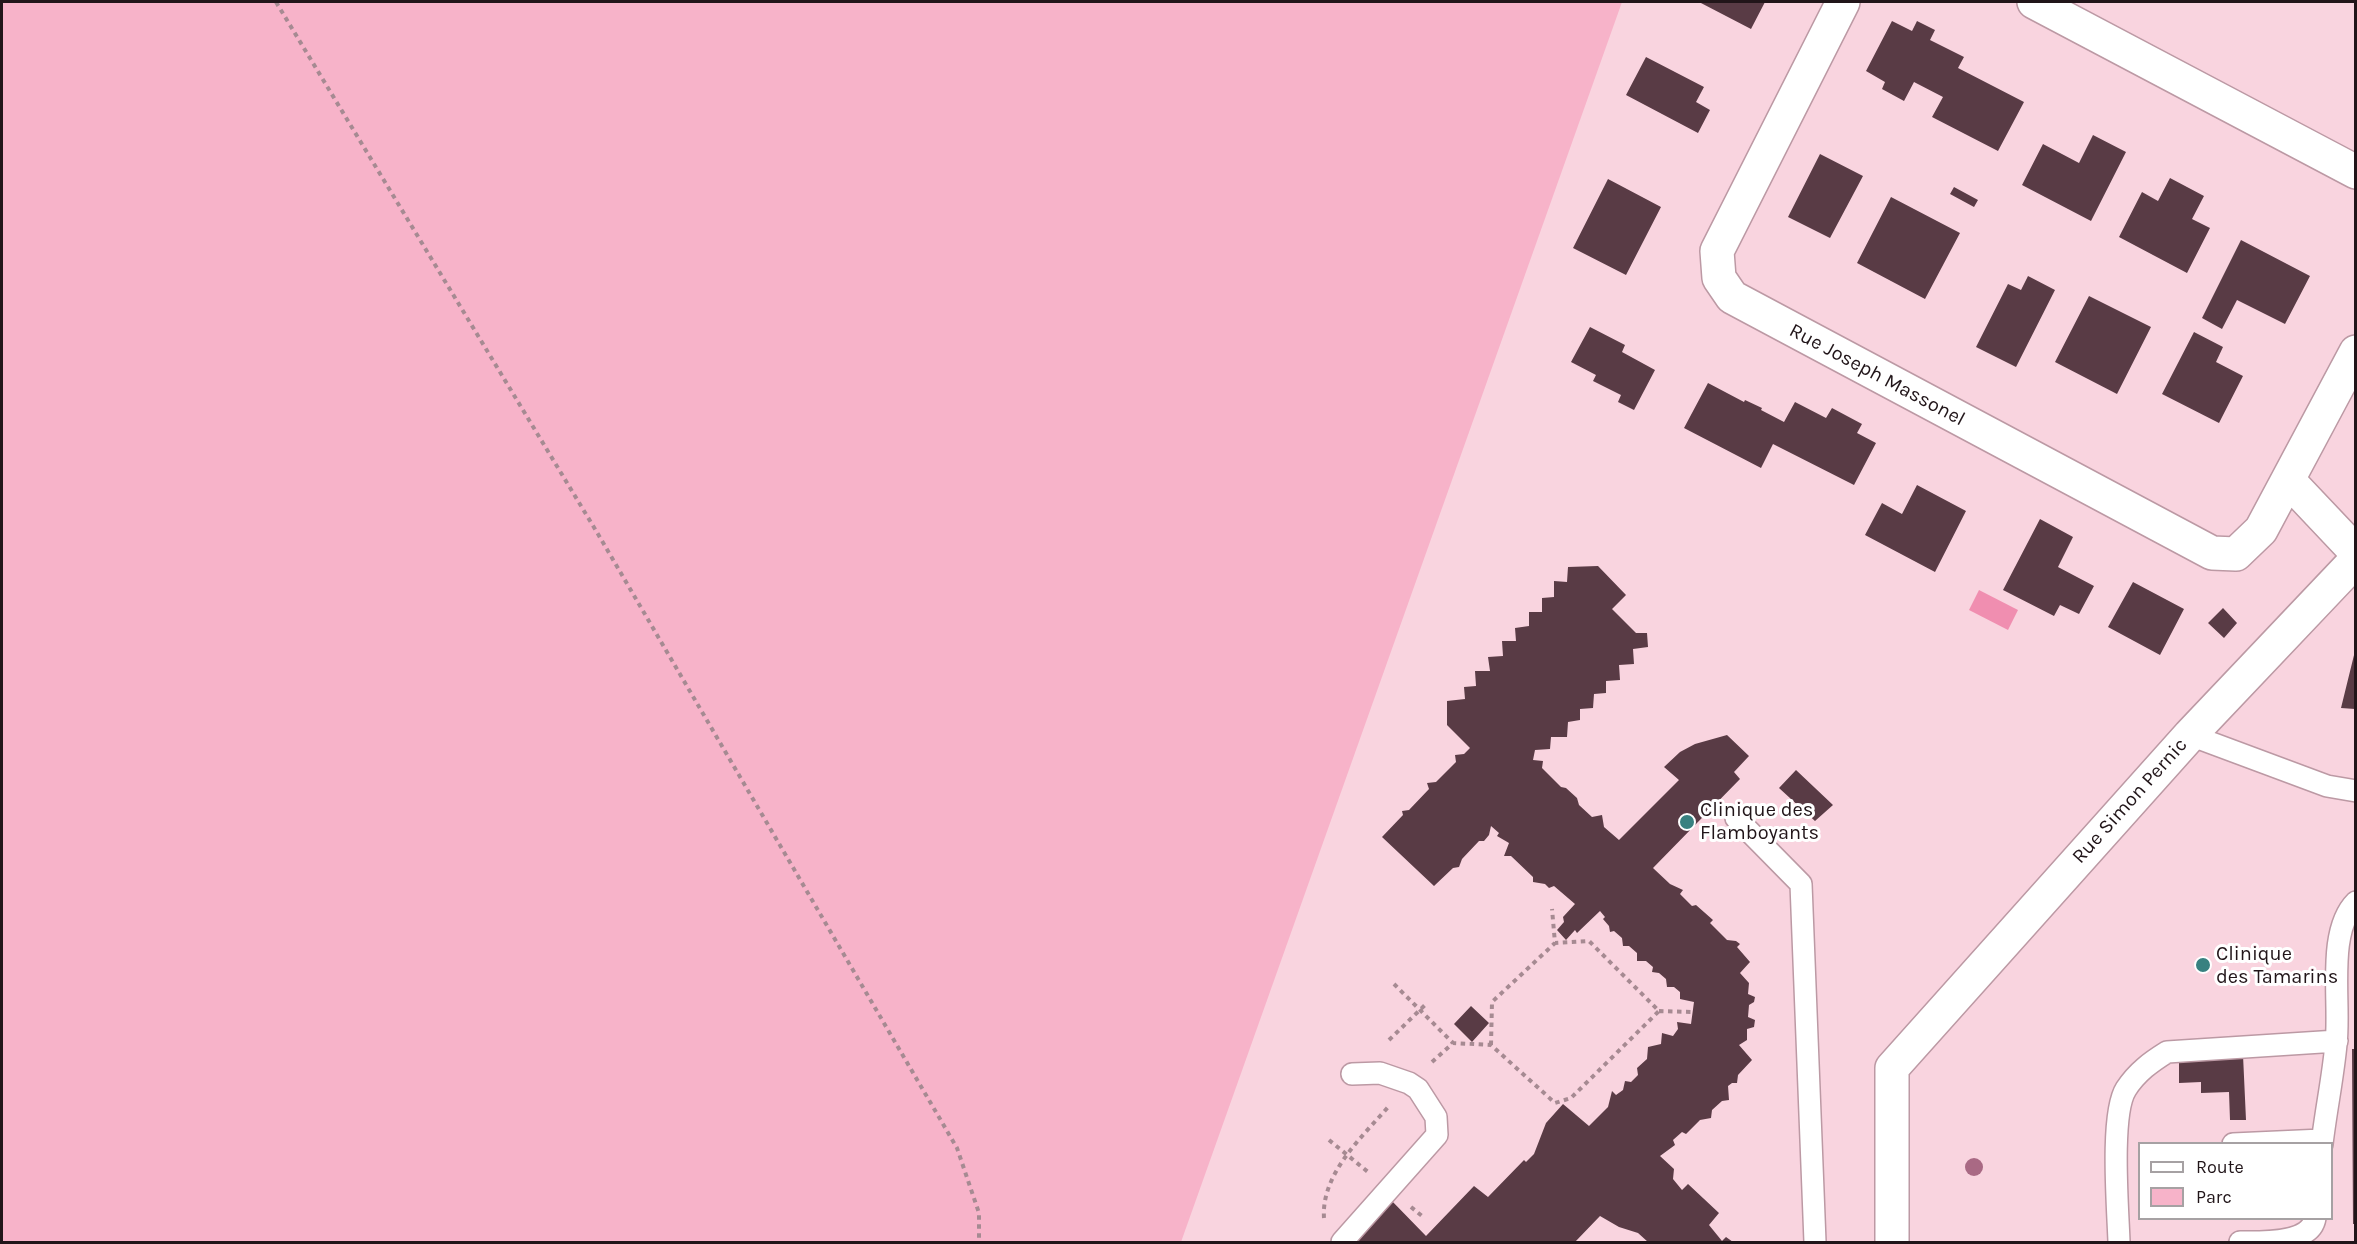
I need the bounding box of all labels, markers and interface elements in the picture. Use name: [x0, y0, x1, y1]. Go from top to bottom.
street label: Rue Joseph Massonel: [1785, 319, 1969, 431]
street label: Rue Simon Pernic: [2067, 733, 2193, 869]
place label: Clinique des Flamboyants: [1700, 798, 1819, 845]
marker: Clinique des Flamboyants: [1678, 813, 1696, 831]
place label: Clinique des Tamarins: [2216, 942, 2338, 989]
marker: Clinique des Tamarins: [2194, 956, 2212, 974]
legend: [2138, 1142, 2333, 1220]
text: Route: [2196, 1156, 2244, 1178]
text: Parc: [2196, 1186, 2232, 1208]

